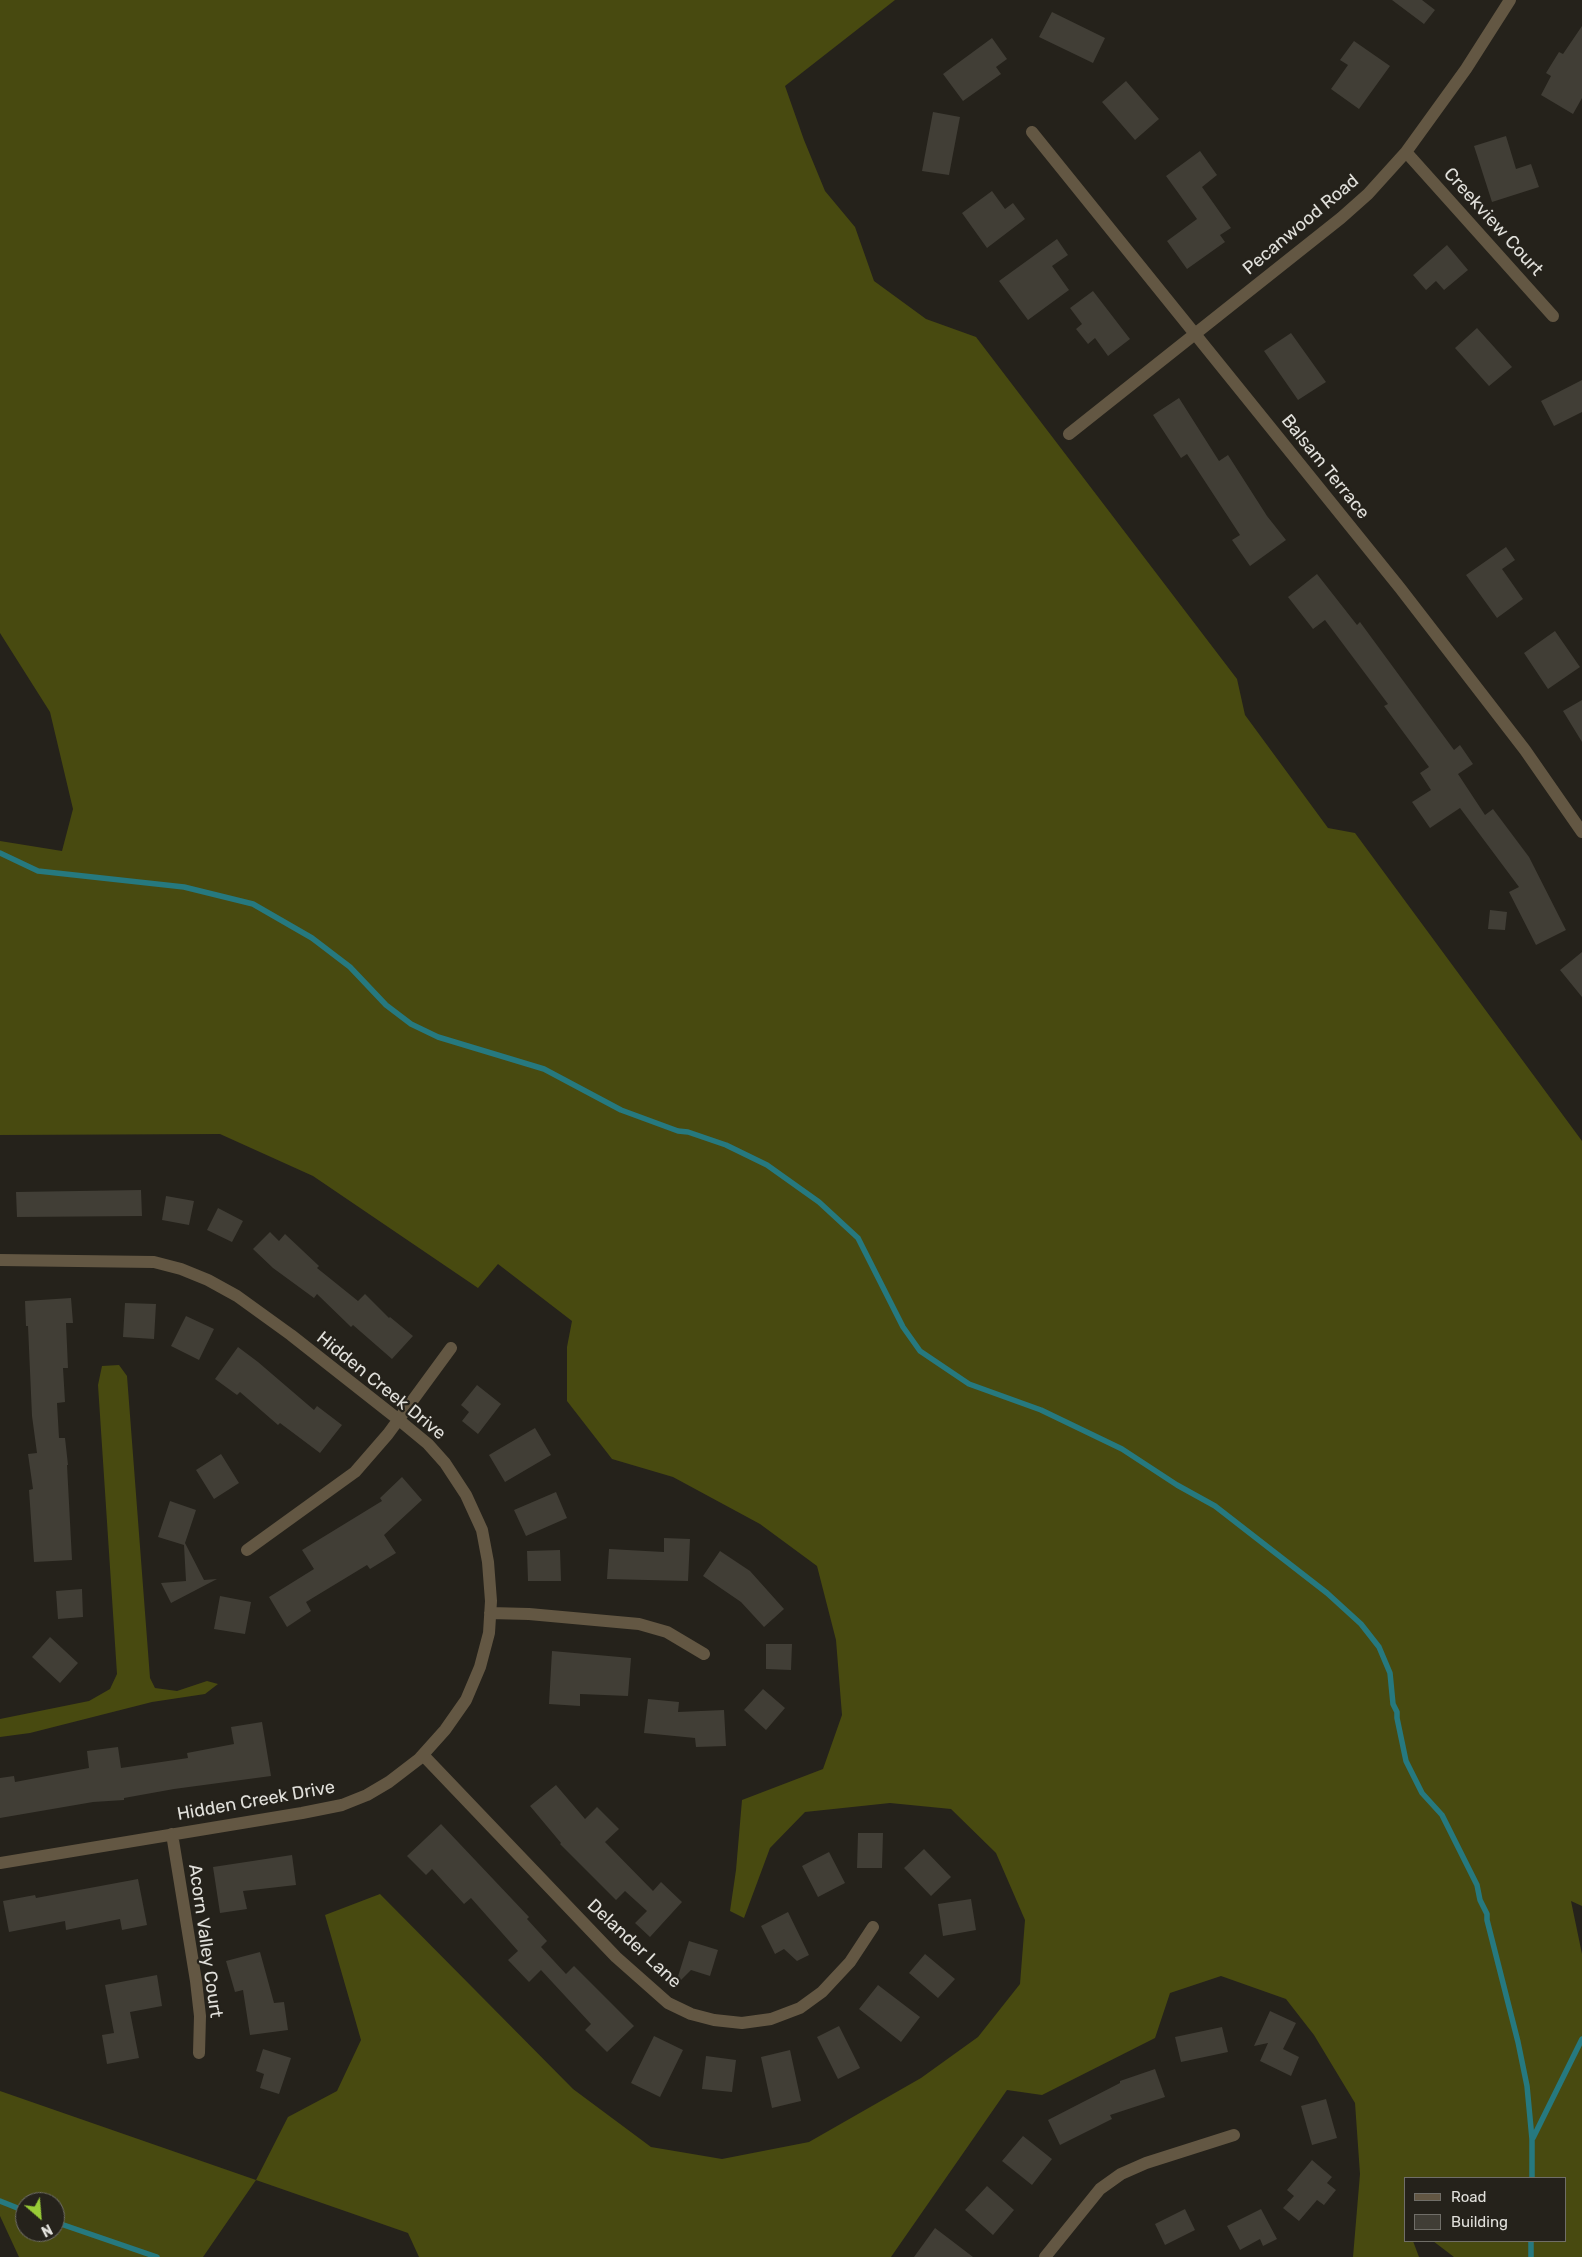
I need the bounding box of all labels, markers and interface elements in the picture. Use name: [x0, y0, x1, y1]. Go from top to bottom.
street label: Creekview Court: [1439, 163, 1547, 281]
street label: Pecanwood Road: [1239, 170, 1363, 280]
street label: Balsam Terrace: [1276, 410, 1374, 524]
street label: Hidden Creek Drive: [312, 1327, 450, 1445]
street label: Hidden Creek Drive: [175, 1776, 337, 1826]
street label: Acorn Valley Court: [184, 1863, 226, 2019]
street label: Delander Lane: [582, 1895, 686, 1993]
legend: [1404, 2177, 1567, 2242]
text: Road: [1451, 2188, 1487, 2206]
north arrow: [15, 2192, 65, 2242]
text: Building: [1451, 2213, 1508, 2231]
text: N: [38, 2220, 55, 2240]

